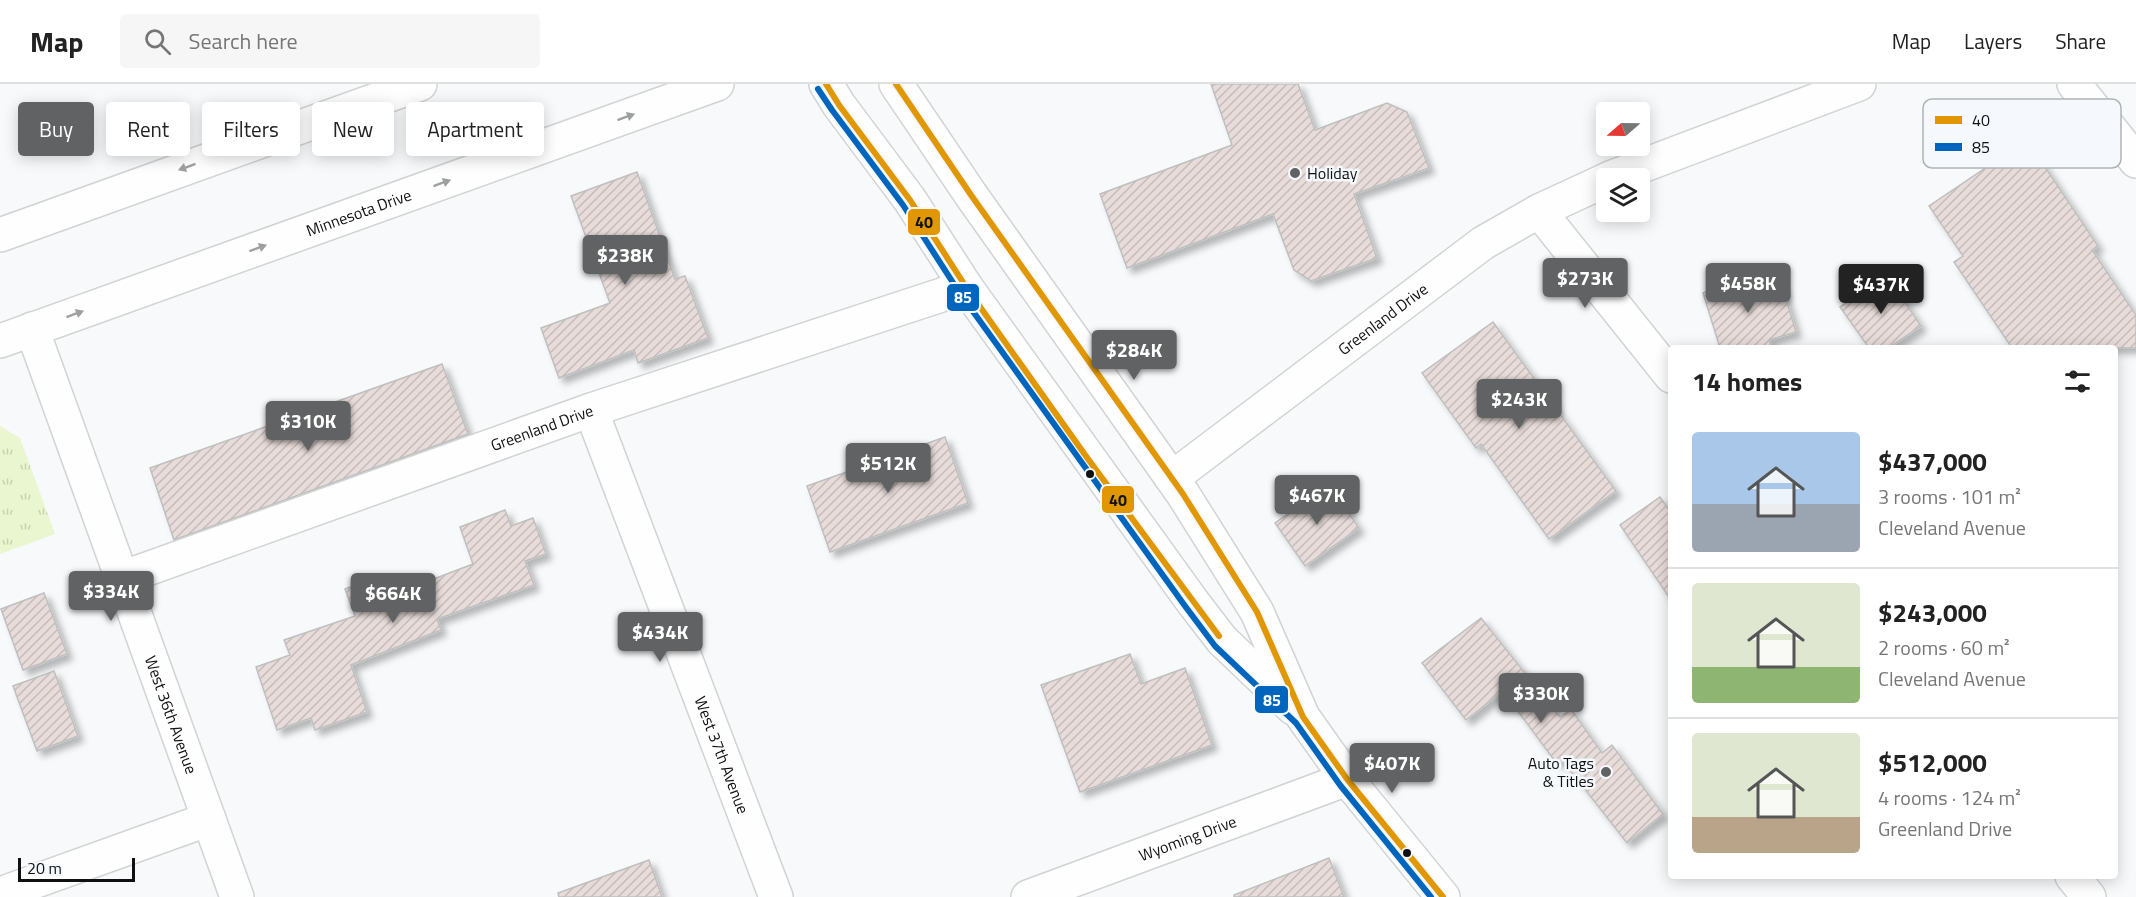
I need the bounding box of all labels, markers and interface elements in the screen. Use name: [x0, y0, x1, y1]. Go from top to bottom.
search box: [120, 14, 540, 68]
text: Map: [30, 20, 84, 63]
text: Search here: [189, 24, 298, 58]
icon: search: [141, 25, 174, 58]
text: Map: [1892, 25, 1931, 57]
text: Layers: [1964, 25, 2022, 57]
text: Share: [2055, 25, 2106, 57]
legend: [1923, 99, 2121, 168]
chip: Buy: [18, 102, 94, 156]
chip: Rent: [106, 102, 190, 156]
chip: Filters: [202, 102, 300, 156]
chip: New: [312, 102, 394, 156]
chip: Apartment: [406, 102, 544, 156]
north arrow: [1596, 102, 1650, 156]
map controls: [1596, 102, 1650, 222]
text: 40: [1972, 108, 1990, 132]
one-way arrow: [617, 111, 635, 121]
text: 85: [1972, 135, 1990, 159]
place label: Holiday: [1307, 161, 1358, 185]
one-way arrow: [178, 163, 196, 173]
marker: Holiday: [1288, 166, 1302, 180]
button: layers: [1596, 168, 1650, 222]
one-way arrow: [433, 177, 451, 187]
street label: Minnesota Drive: [303, 183, 415, 242]
line badge: 40: [907, 208, 941, 236]
text: 40: [915, 210, 933, 234]
pin: $238K: [583, 235, 667, 286]
text: $238K: [597, 239, 653, 270]
one-way arrow: [250, 243, 268, 253]
pin: $273K: [1543, 258, 1627, 309]
text: $273K: [1557, 262, 1613, 293]
pin: $458K: [1706, 263, 1790, 314]
pin: $437K: [1839, 264, 1923, 315]
text: $458K: [1720, 267, 1776, 298]
text: $437K: [1853, 268, 1909, 299]
street label: Greenland Drive: [1333, 277, 1433, 361]
line badge: 85: [946, 283, 980, 312]
text: 85: [954, 285, 972, 309]
one-way arrow: [66, 309, 84, 318]
pin: $284K: [1092, 330, 1176, 381]
text: $284K: [1106, 334, 1162, 365]
text: 14 homes: [1692, 362, 1802, 401]
icon: filters: [2061, 365, 2094, 398]
pin: $243K: [1477, 379, 1561, 430]
text: $243K: [1491, 383, 1547, 414]
street label: Greenland Drive: [487, 398, 596, 457]
pin: $310K: [266, 401, 350, 452]
text: $310K: [280, 405, 336, 436]
text: $437,000: [1878, 442, 1987, 481]
pin: $512K: [846, 443, 930, 494]
text: $512K: [860, 447, 916, 478]
icon: home: [1740, 456, 1812, 528]
unlabelled marker: [1084, 468, 1096, 480]
pin: $467K: [1275, 475, 1359, 526]
text: $467K: [1289, 479, 1345, 510]
text: 3 rooms · 101 m²: [1878, 481, 2021, 512]
line badge: 40: [1101, 485, 1135, 514]
text: 40: [1109, 488, 1127, 512]
text: Cleveland Avenue: [1878, 512, 2026, 543]
pin: $334K: [69, 571, 153, 622]
pin: $664K: [351, 573, 435, 624]
text: $334K: [83, 575, 139, 606]
text: $664K: [365, 577, 421, 608]
text: $243,000: [1878, 593, 1987, 632]
icon: home: [1740, 607, 1812, 679]
pin: $434K: [618, 612, 702, 663]
text: $434K: [632, 616, 688, 647]
text: 2 rooms · 60 m²: [1878, 632, 2010, 663]
street label: West 36th Avenue: [139, 652, 204, 777]
text: Cleveland Avenue: [1878, 663, 2026, 694]
pin: $330K: [1499, 673, 1583, 724]
text: $330K: [1513, 677, 1569, 708]
line badge: 85: [1254, 685, 1289, 714]
text: 85: [1263, 688, 1281, 712]
street label: West 37th Avenue: [689, 693, 755, 817]
pin: $407K: [1350, 743, 1434, 794]
text: $512,000: [1878, 743, 1987, 782]
text: $407K: [1364, 747, 1420, 778]
place label: Auto Tags & Titles: [1528, 751, 1594, 793]
icon: home: [1740, 757, 1812, 829]
marker: Auto Tags & Titles: [1599, 765, 1613, 779]
text: 4 rooms · 124 m²: [1878, 782, 2021, 813]
street label: Wyoming Drive: [1135, 809, 1240, 867]
text: Greenland Drive: [1878, 813, 2012, 844]
unlabelled marker: [1401, 847, 1413, 859]
scale bar: [18, 855, 135, 882]
text: 20 m: [27, 856, 62, 880]

